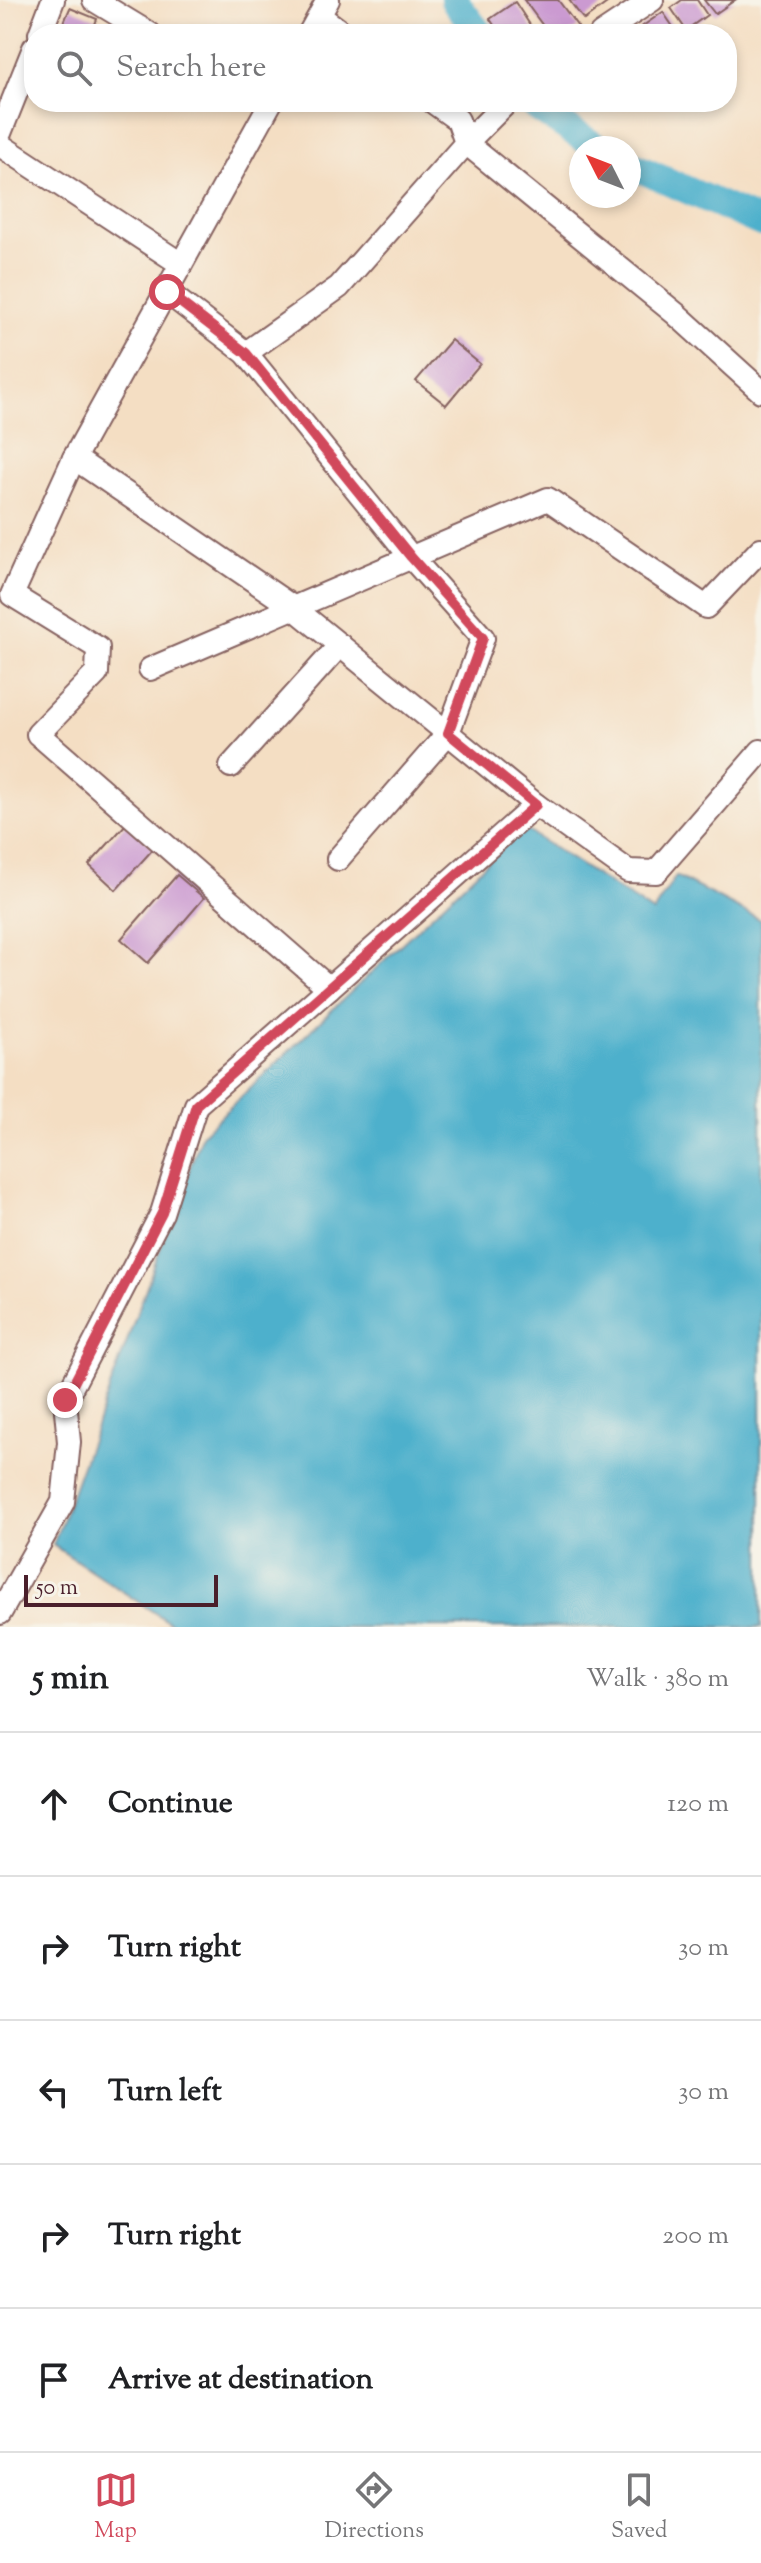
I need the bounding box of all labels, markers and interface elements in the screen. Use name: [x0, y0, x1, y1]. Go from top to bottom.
search box: [24, 24, 737, 112]
icon: search: [52, 46, 96, 90]
text: Search here: [116, 47, 266, 90]
north arrow: [569, 136, 641, 208]
route start: [149, 274, 185, 310]
route end: [47, 1382, 83, 1418]
scale bar: [24, 1571, 218, 1607]
text: 50 m: [36, 1573, 78, 1605]
text: 5 min: [32, 1655, 109, 1704]
text: Walk · 380 m: [586, 1661, 729, 1698]
icon: ahead: [32, 1782, 76, 1826]
text: Continue: [108, 1783, 233, 1826]
text: 120 m: [667, 1786, 729, 1823]
icon: right: [32, 1926, 76, 1970]
text: Turn right: [108, 1927, 241, 1970]
text: 30 m: [678, 1930, 729, 1967]
icon: left: [32, 2070, 76, 2114]
text: Turn left: [108, 2071, 222, 2114]
text: 30 m: [678, 2074, 729, 2111]
icon: right: [32, 2214, 76, 2258]
text: Turn right: [108, 2215, 241, 2258]
text: 200 m: [662, 2218, 729, 2255]
icon: arrive: [32, 2358, 76, 2402]
text: Arrive at destination: [108, 2359, 373, 2402]
tab: Map: [94, 2468, 138, 2548]
tab: Directions: [325, 2468, 424, 2548]
tab: Saved: [611, 2468, 667, 2548]

